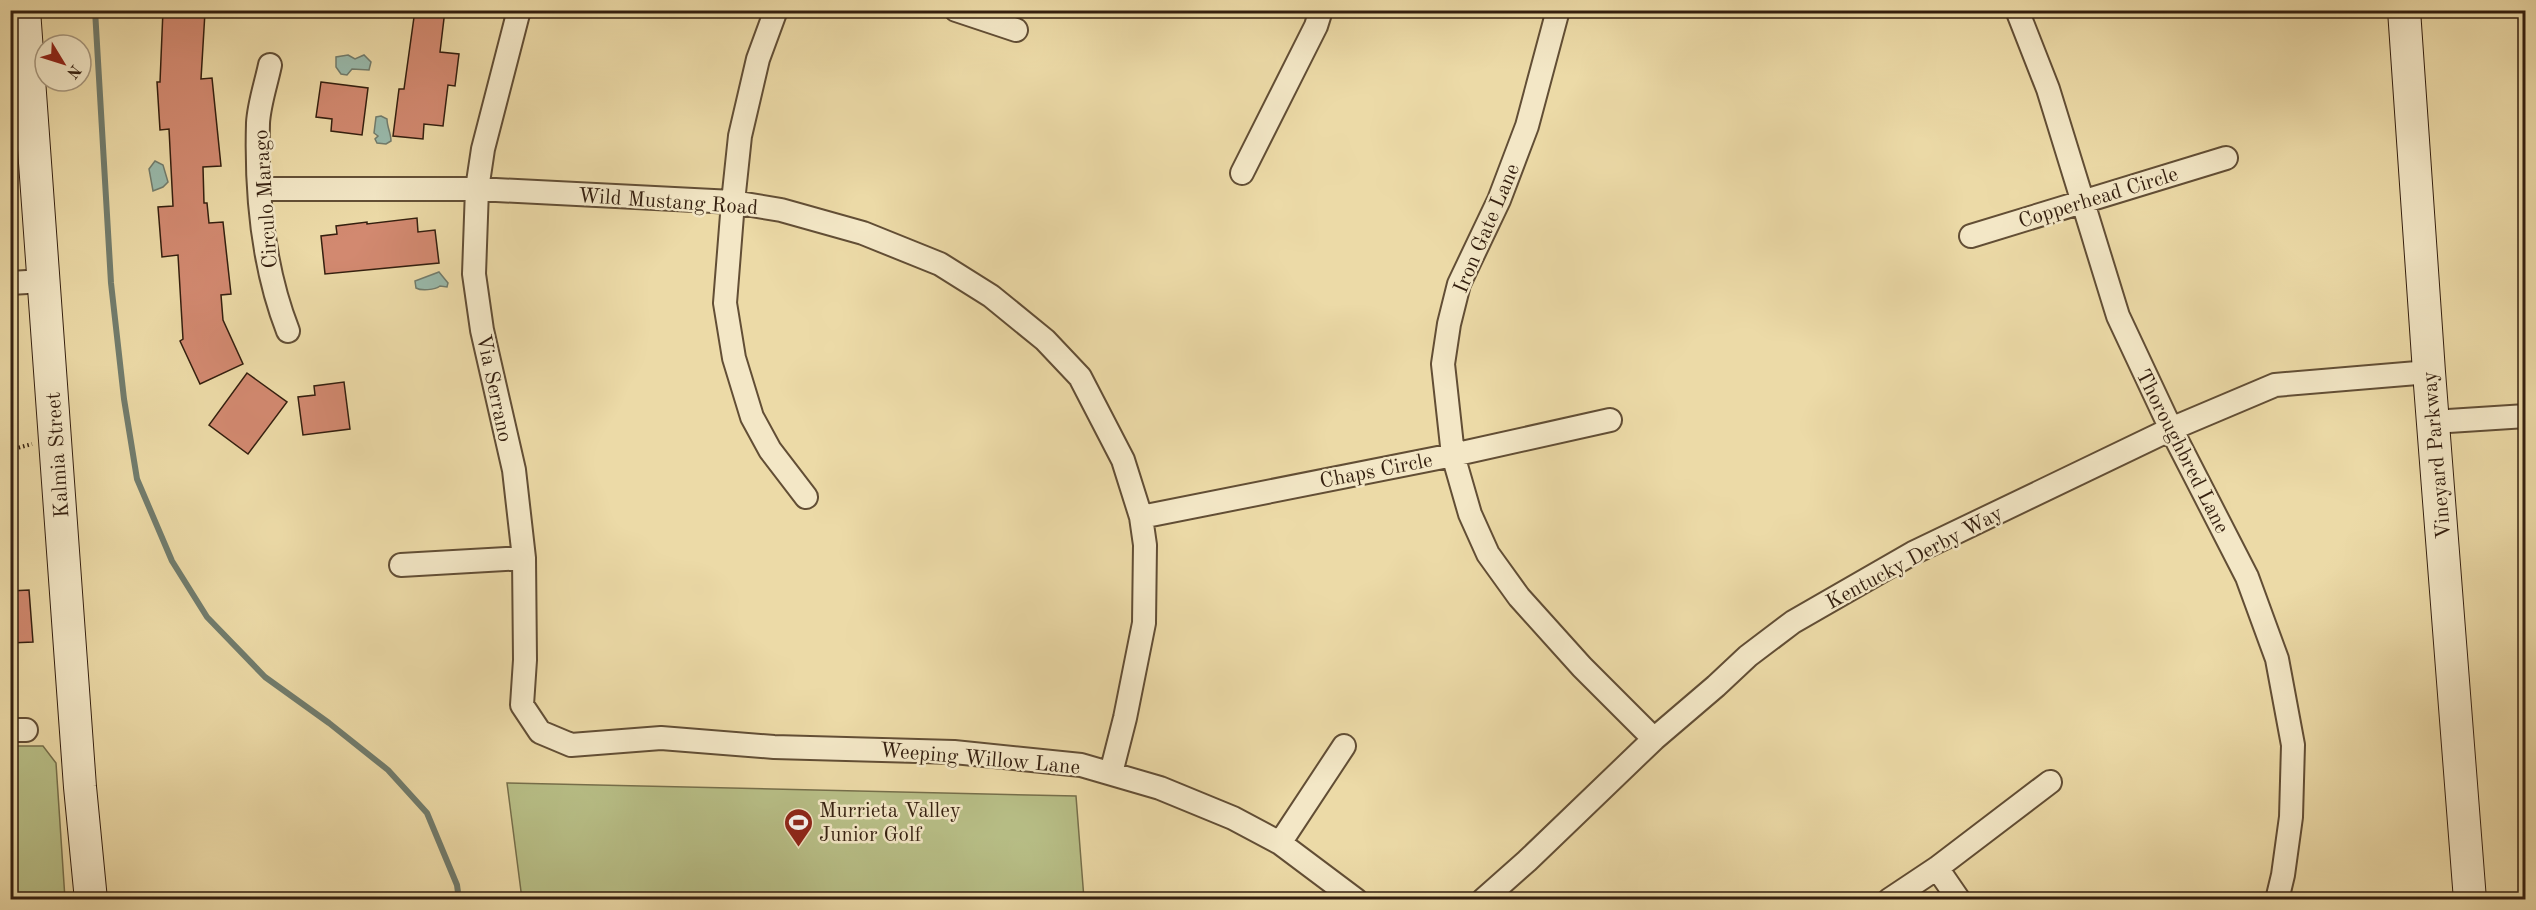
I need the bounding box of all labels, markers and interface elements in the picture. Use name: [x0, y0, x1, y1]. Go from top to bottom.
north arrow: [33, 33, 93, 93]
text: N: [63, 61, 83, 81]
street label: Circulo Marago: [251, 129, 282, 269]
street label: Iron Gate Lane: [1451, 161, 1524, 296]
street label: Copperhead Circle: [2016, 164, 2181, 233]
street label: Wild Mustang Road: [577, 186, 759, 219]
street label: Via Serrano: [472, 333, 515, 444]
street label: Thoroughbred Lane: [2131, 366, 2232, 537]
street label: Vineyard Parkway: [2420, 370, 2455, 540]
street label: Kalmia Street: [44, 391, 73, 519]
street label: Chaps Circle: [1318, 450, 1435, 493]
street label: Kentucky Derby Way: [1823, 503, 2007, 614]
street label: Weeping Willow Lane: [879, 740, 1081, 779]
place label: Murrieta Valley Junior Golf: [819, 801, 961, 846]
sports icon: Murrieta Valley Junior Golf: [782, 806, 814, 848]

